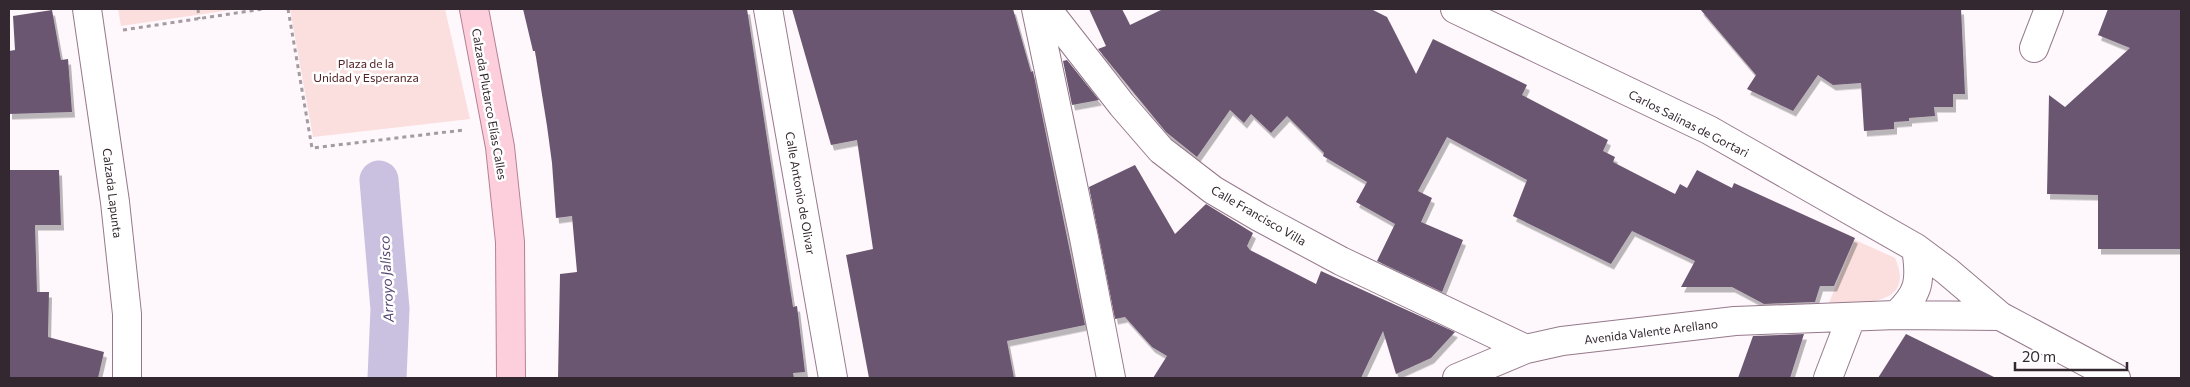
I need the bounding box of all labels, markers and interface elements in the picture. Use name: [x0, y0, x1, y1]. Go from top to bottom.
street label: Calzada Plutarco Elías Calles: [470, 27, 510, 181]
park label: Plaza de la Unidad y Esperanza: [313, 56, 419, 84]
street label: Carlos Salinas de Gortari: [1627, 87, 1751, 159]
street label: Calle Antonio de Olivar: [783, 131, 819, 256]
street label: Calzada Lapunta: [101, 147, 125, 239]
street label: Calle Francisco Villa: [1209, 182, 1309, 248]
water label: Arroyo Jalisco: [375, 235, 397, 324]
street label: Avenida Valente Arellano: [1583, 316, 1719, 346]
scale bar: [2015, 340, 2128, 372]
text: 20 m: [2022, 347, 2056, 365]

